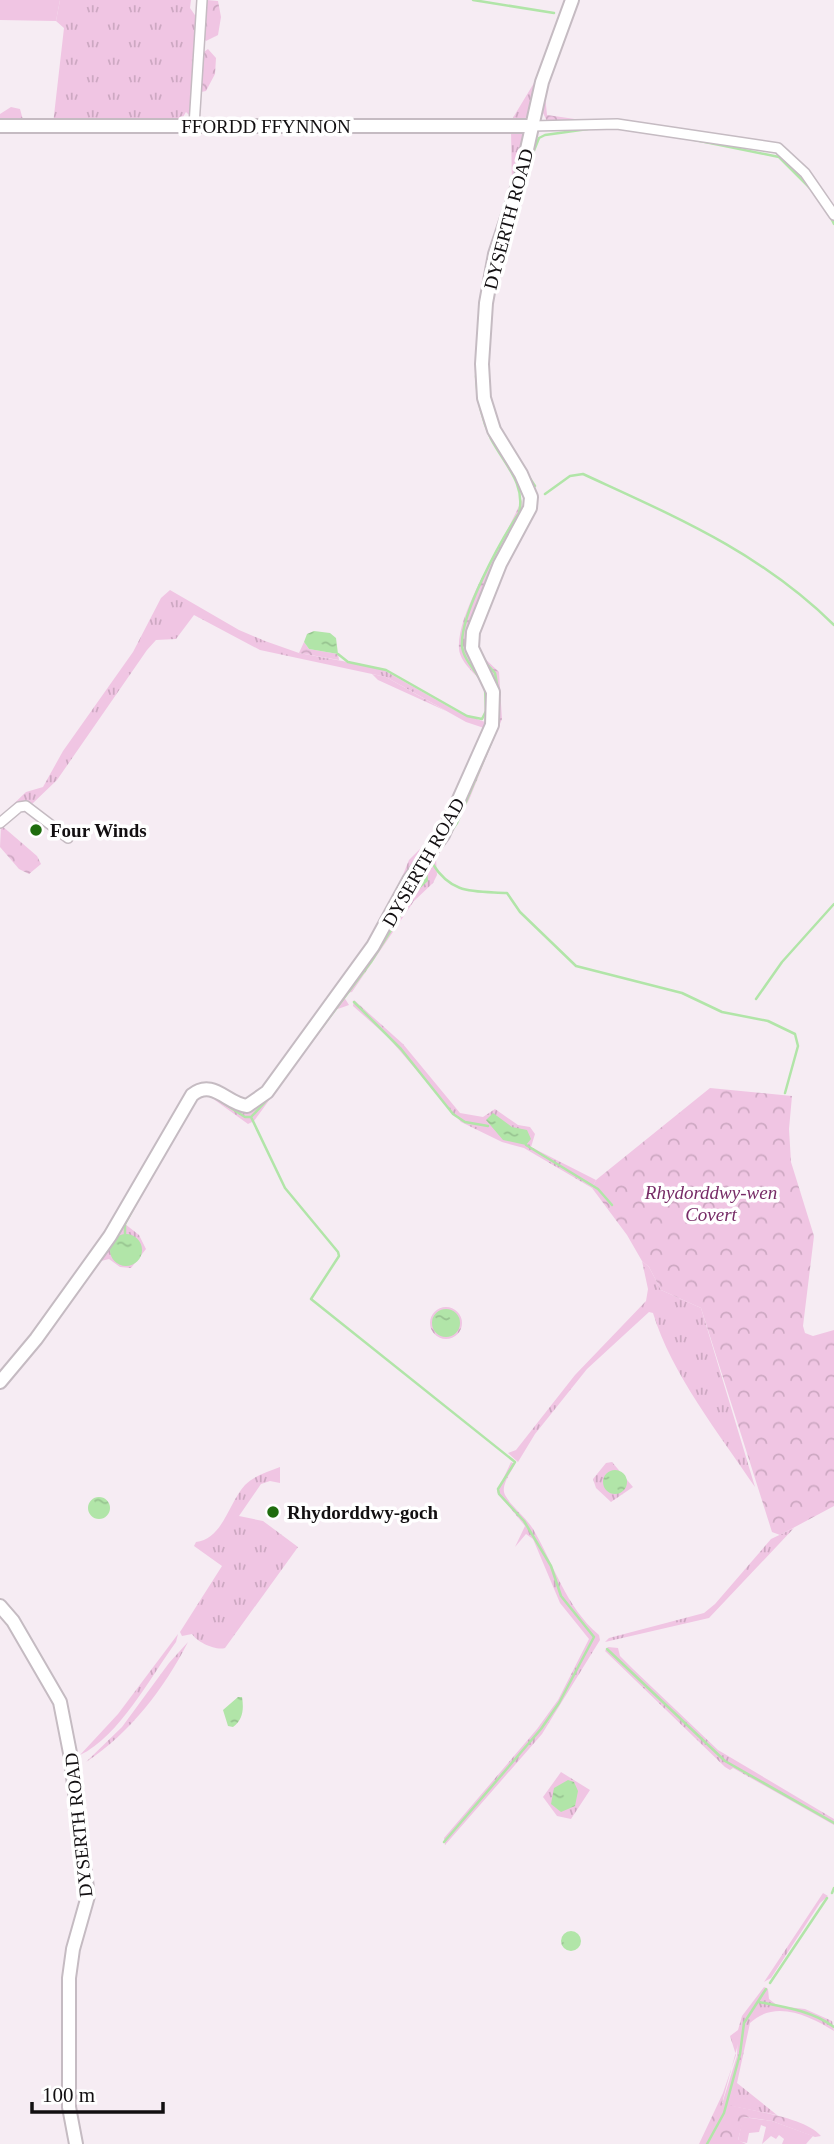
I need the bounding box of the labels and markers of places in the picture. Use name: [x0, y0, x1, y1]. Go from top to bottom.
place label: Four Winds: [50, 820, 147, 841]
marker: Four Winds: [28, 822, 44, 838]
place label: Rhydorddwy-goch: [287, 1502, 438, 1523]
marker: Rhydorddwy-goch: [265, 1504, 281, 1520]

